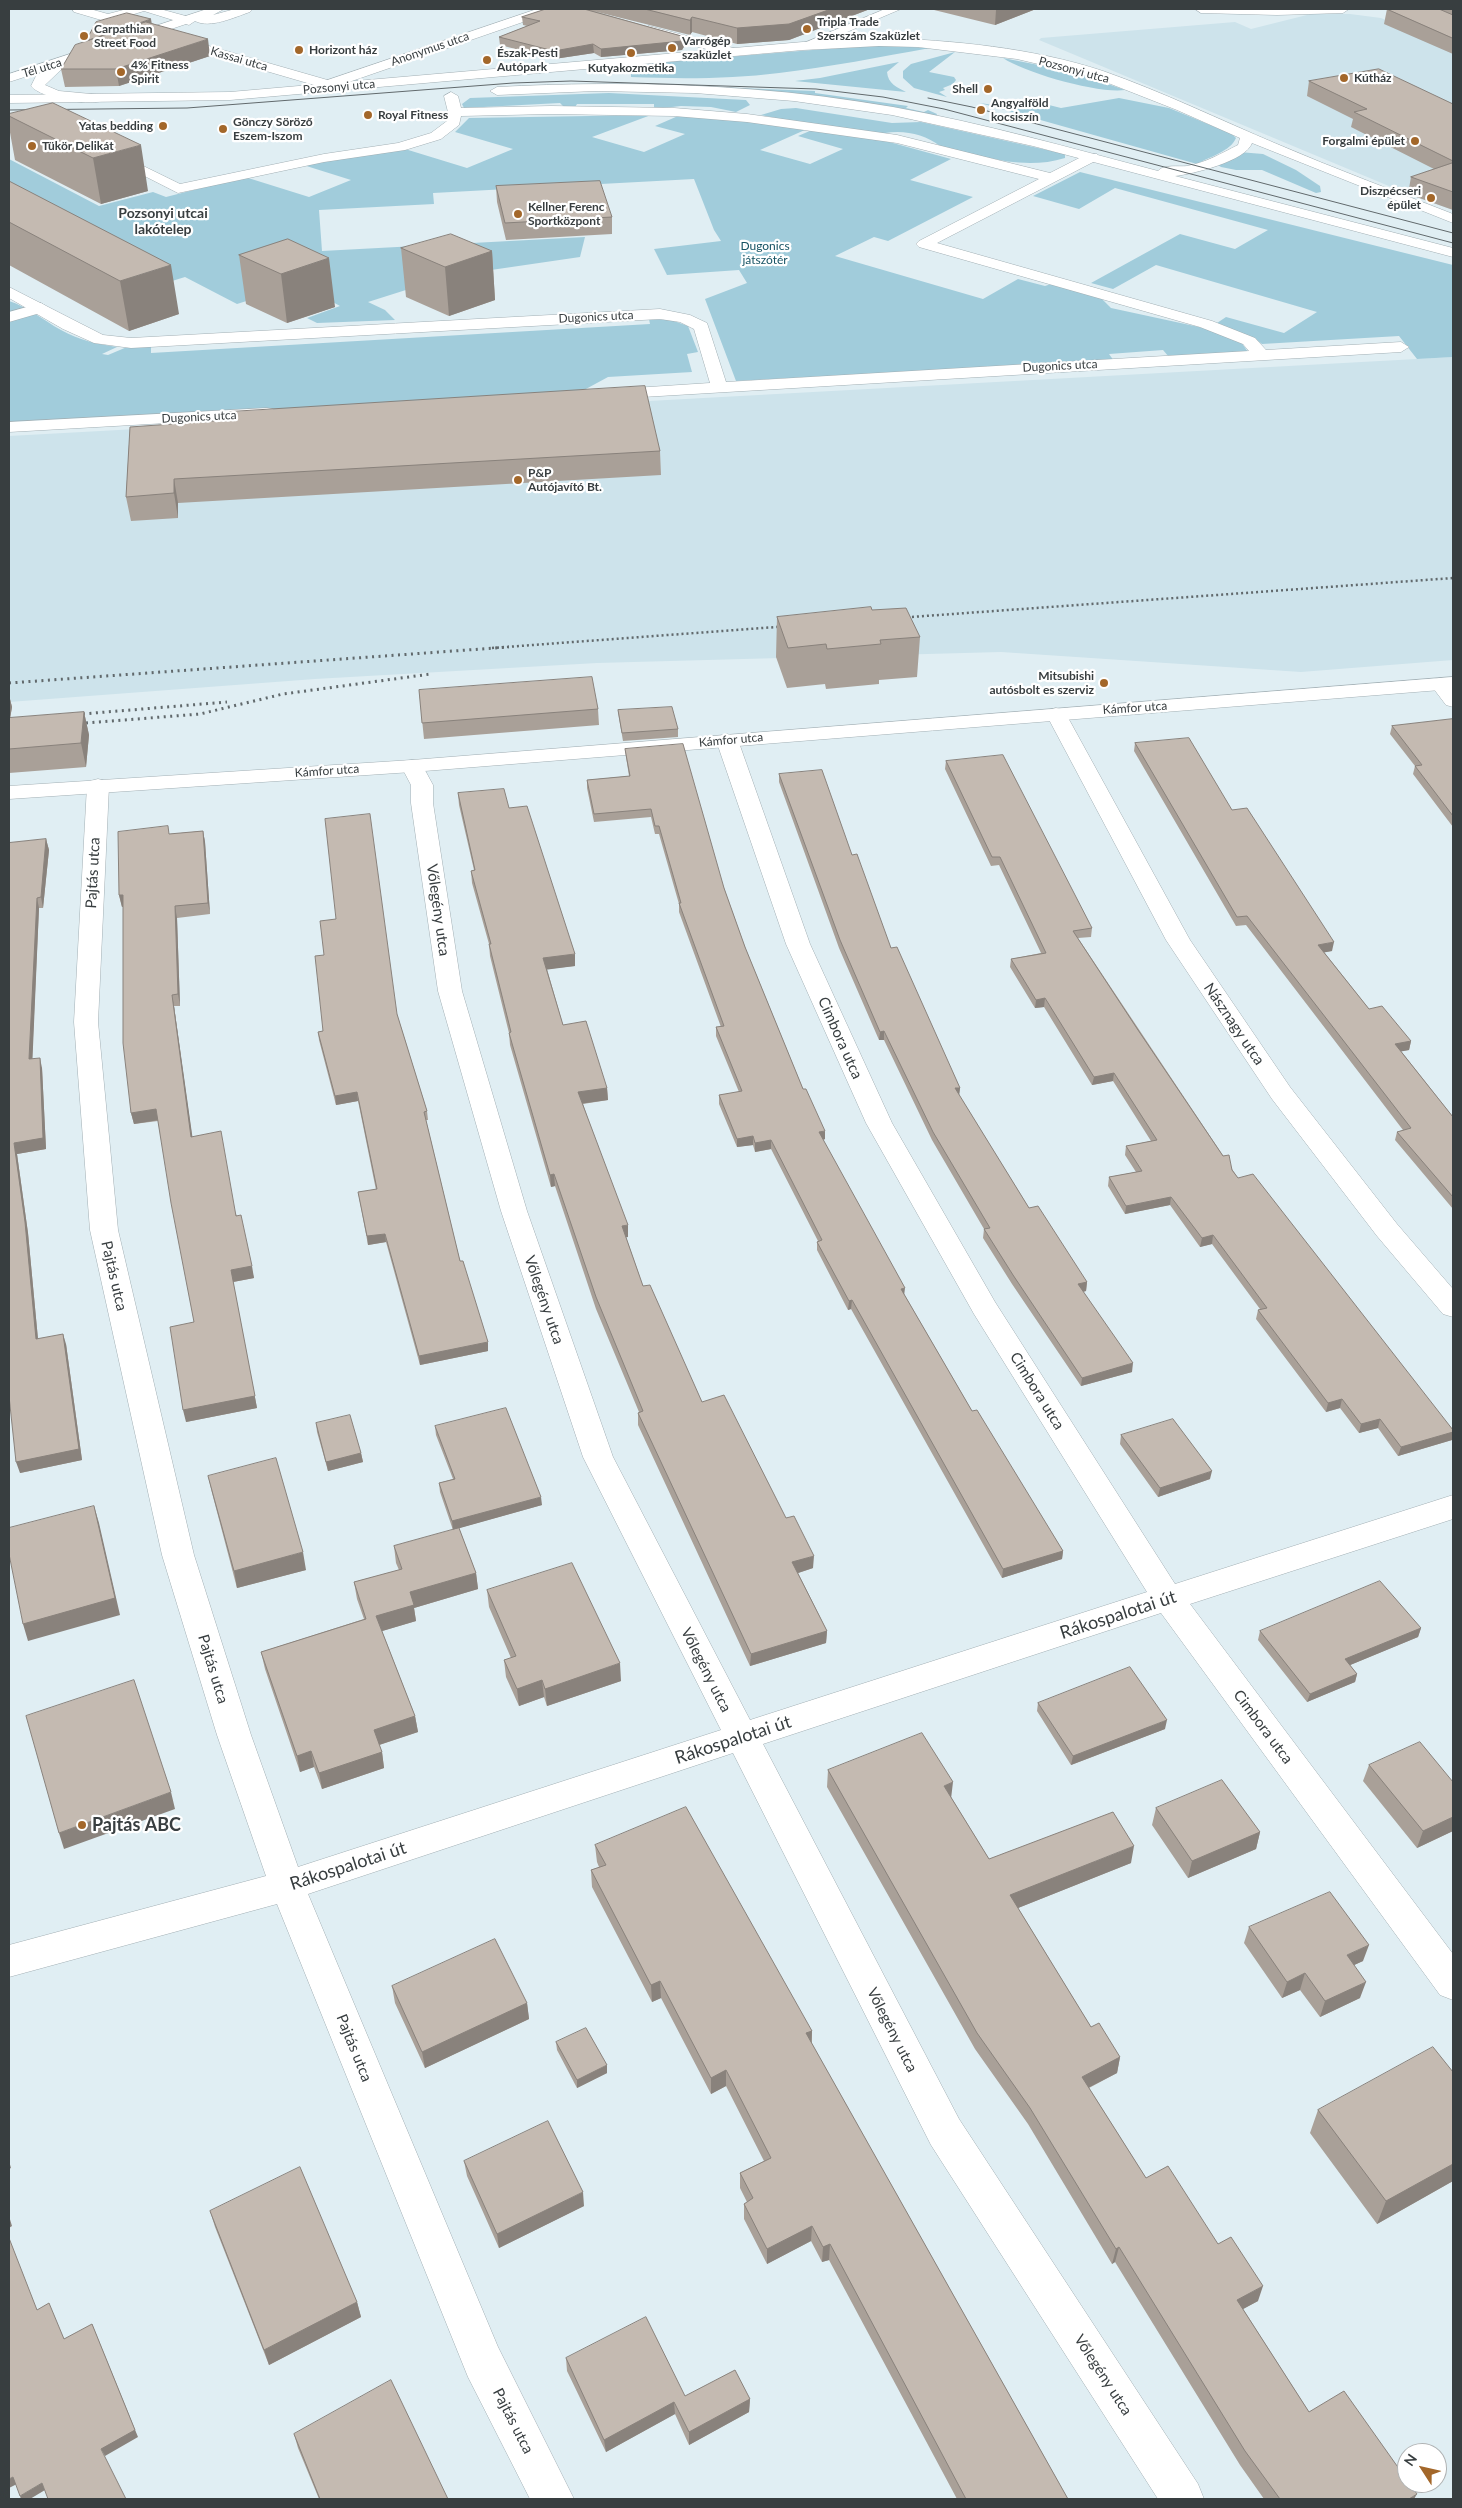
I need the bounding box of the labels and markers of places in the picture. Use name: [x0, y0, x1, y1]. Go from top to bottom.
place label: Tripla Trade Szerszám Szaküzlet: [817, 15, 920, 43]
place label: Carpathian Street Food: [94, 22, 156, 50]
marker: Tripla Trade Szerszám Szaküzlet: [801, 23, 813, 35]
marker: Carpathian Street Food: [78, 30, 90, 42]
place label: Varrógép szaküzlet: [682, 34, 731, 62]
marker: Varrógép szaküzlet: [666, 42, 678, 54]
place label: Horizont ház: [309, 43, 377, 57]
marker: Horizont ház: [293, 44, 305, 56]
place label: Észak-Pesti Autópark: [497, 46, 558, 74]
marker: Kutyakozmetika: [625, 47, 637, 59]
marker: Észak-Pesti Autópark: [481, 54, 493, 66]
place label: 4% Fitness Spirit: [131, 58, 189, 86]
place label: Kutyakozmetika: [588, 61, 674, 75]
marker: 4% Fitness Spirit: [115, 66, 127, 78]
place label: Kútház: [1354, 71, 1392, 85]
marker: Kútház: [1338, 72, 1350, 84]
place label: Shell: [952, 82, 978, 96]
marker: Shell: [982, 83, 994, 95]
place label: Angyalföld kocsiszín: [991, 96, 1049, 124]
marker: Angyalföld kocsiszín: [975, 104, 987, 116]
place label: Royal Fitness: [378, 108, 448, 122]
marker: Royal Fitness: [362, 109, 374, 121]
place label: Gönczy Söröző Eszem-Iszom: [233, 115, 313, 143]
place label: Yatas bedding: [79, 119, 153, 133]
marker: Yatas bedding: [157, 120, 169, 132]
marker: Gönczy Söröző Eszem-Iszom: [217, 123, 229, 135]
place label: Forgalmi épület: [1322, 134, 1405, 148]
marker: Forgalmi épület: [1409, 135, 1421, 147]
place label: Tükör Delikát: [42, 139, 114, 153]
marker: Tükör Delikát: [26, 140, 38, 152]
place label: Diszpécseri épület: [1360, 184, 1421, 212]
marker: Diszpécseri épület: [1425, 192, 1437, 204]
place label: Kellner Ferenc Sportközpont: [528, 200, 605, 228]
marker: Kellner Ferenc Sportközpont: [512, 208, 524, 220]
place label: P&P Autójavító Bt.: [528, 466, 602, 494]
marker: P&P Autójavító Bt.: [512, 474, 524, 486]
place label: Mitsubishi autósbolt es szerviz: [989, 669, 1094, 697]
marker: Mitsubishi autósbolt es szerviz: [1098, 677, 1110, 689]
place label: Pajtás ABC: [92, 1814, 181, 1836]
marker: Pajtás ABC: [76, 1819, 88, 1831]

